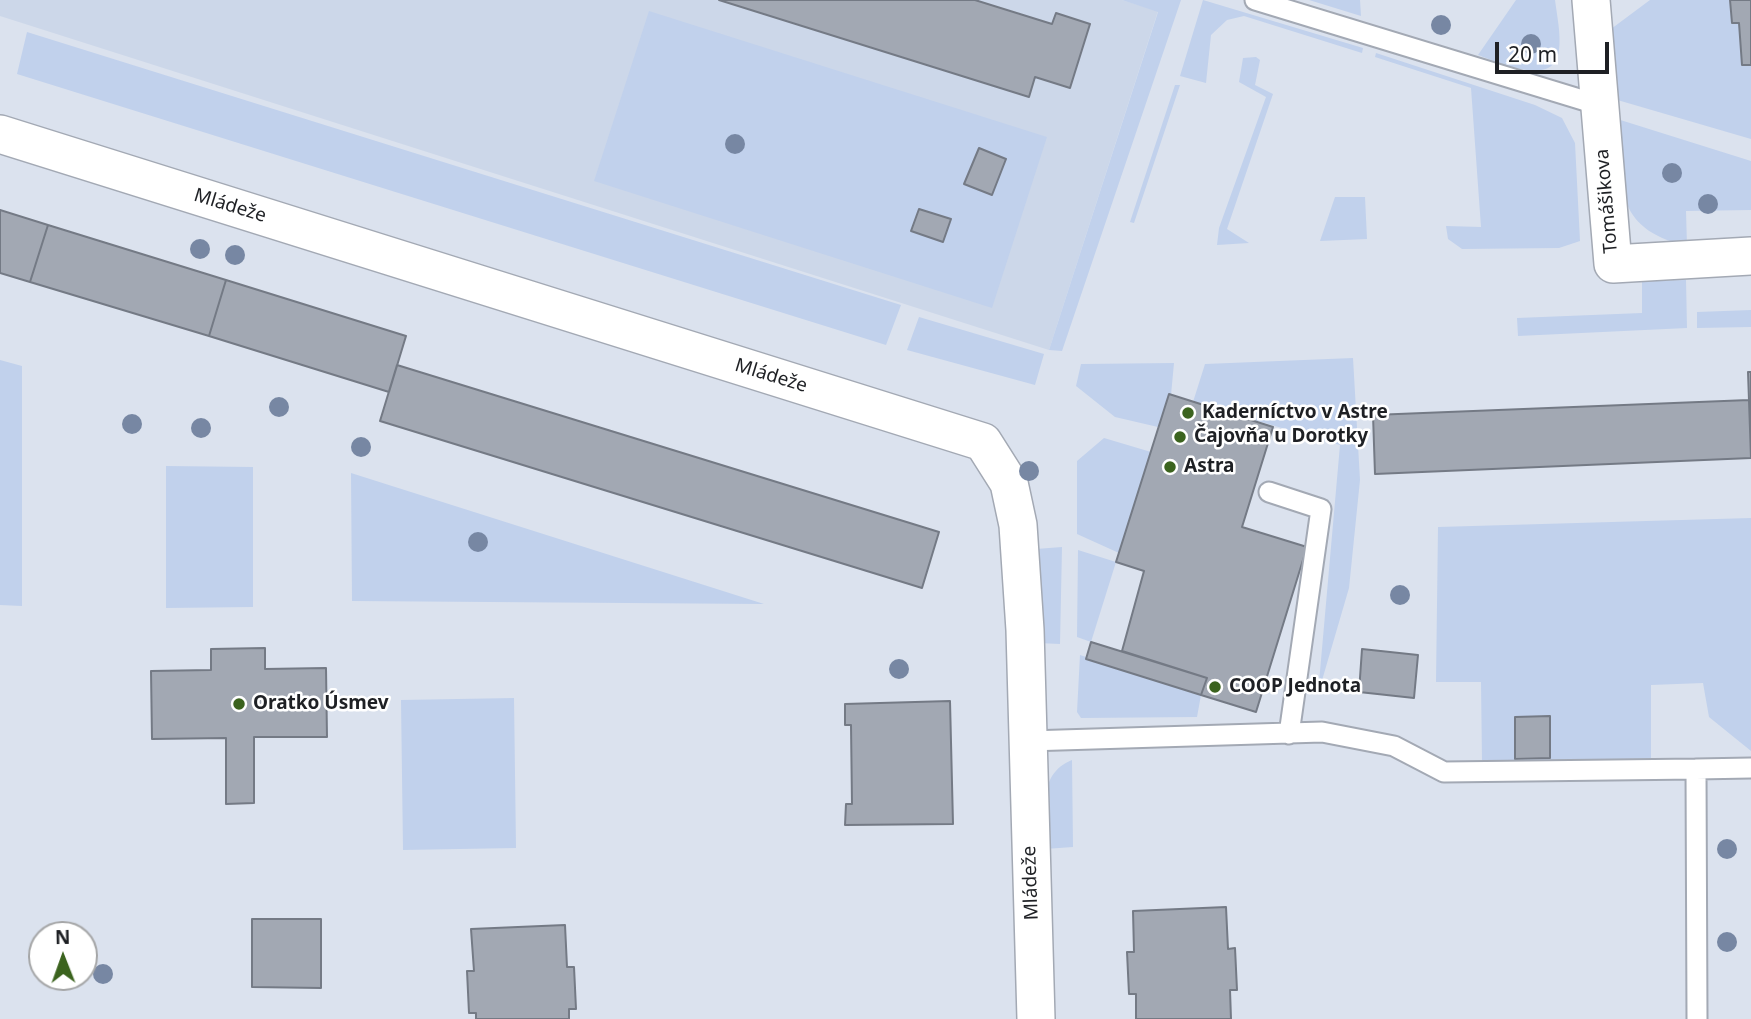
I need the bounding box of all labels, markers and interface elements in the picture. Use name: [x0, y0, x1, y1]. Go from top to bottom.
scale bar: [1499, 28, 1613, 72]
text: 20 m: [1508, 40, 1557, 68]
street label: Tomášikova: [1591, 148, 1623, 254]
street label: Mládeže: [191, 184, 269, 228]
street label: Mládeže: [732, 354, 810, 398]
place label: Kaderníctvo v Astre: [1202, 402, 1388, 424]
marker: Kaderníctvo v Astre: [1180, 405, 1196, 421]
place label: Čajovňa u Dorotky: [1194, 426, 1368, 448]
marker: Čajovňa u Dorotky: [1172, 429, 1188, 445]
place label: Astra: [1184, 456, 1234, 478]
marker: Astra: [1162, 459, 1178, 475]
place label: COOP Jednota: [1229, 676, 1361, 698]
marker: COOP Jednota: [1207, 679, 1223, 695]
place label: Oratko Úsmev: [253, 693, 389, 715]
marker: Oratko Úsmev: [231, 696, 247, 712]
street label: Mládeže: [1018, 845, 1044, 921]
north arrow: [28, 921, 98, 991]
text: N: [55, 924, 71, 950]

